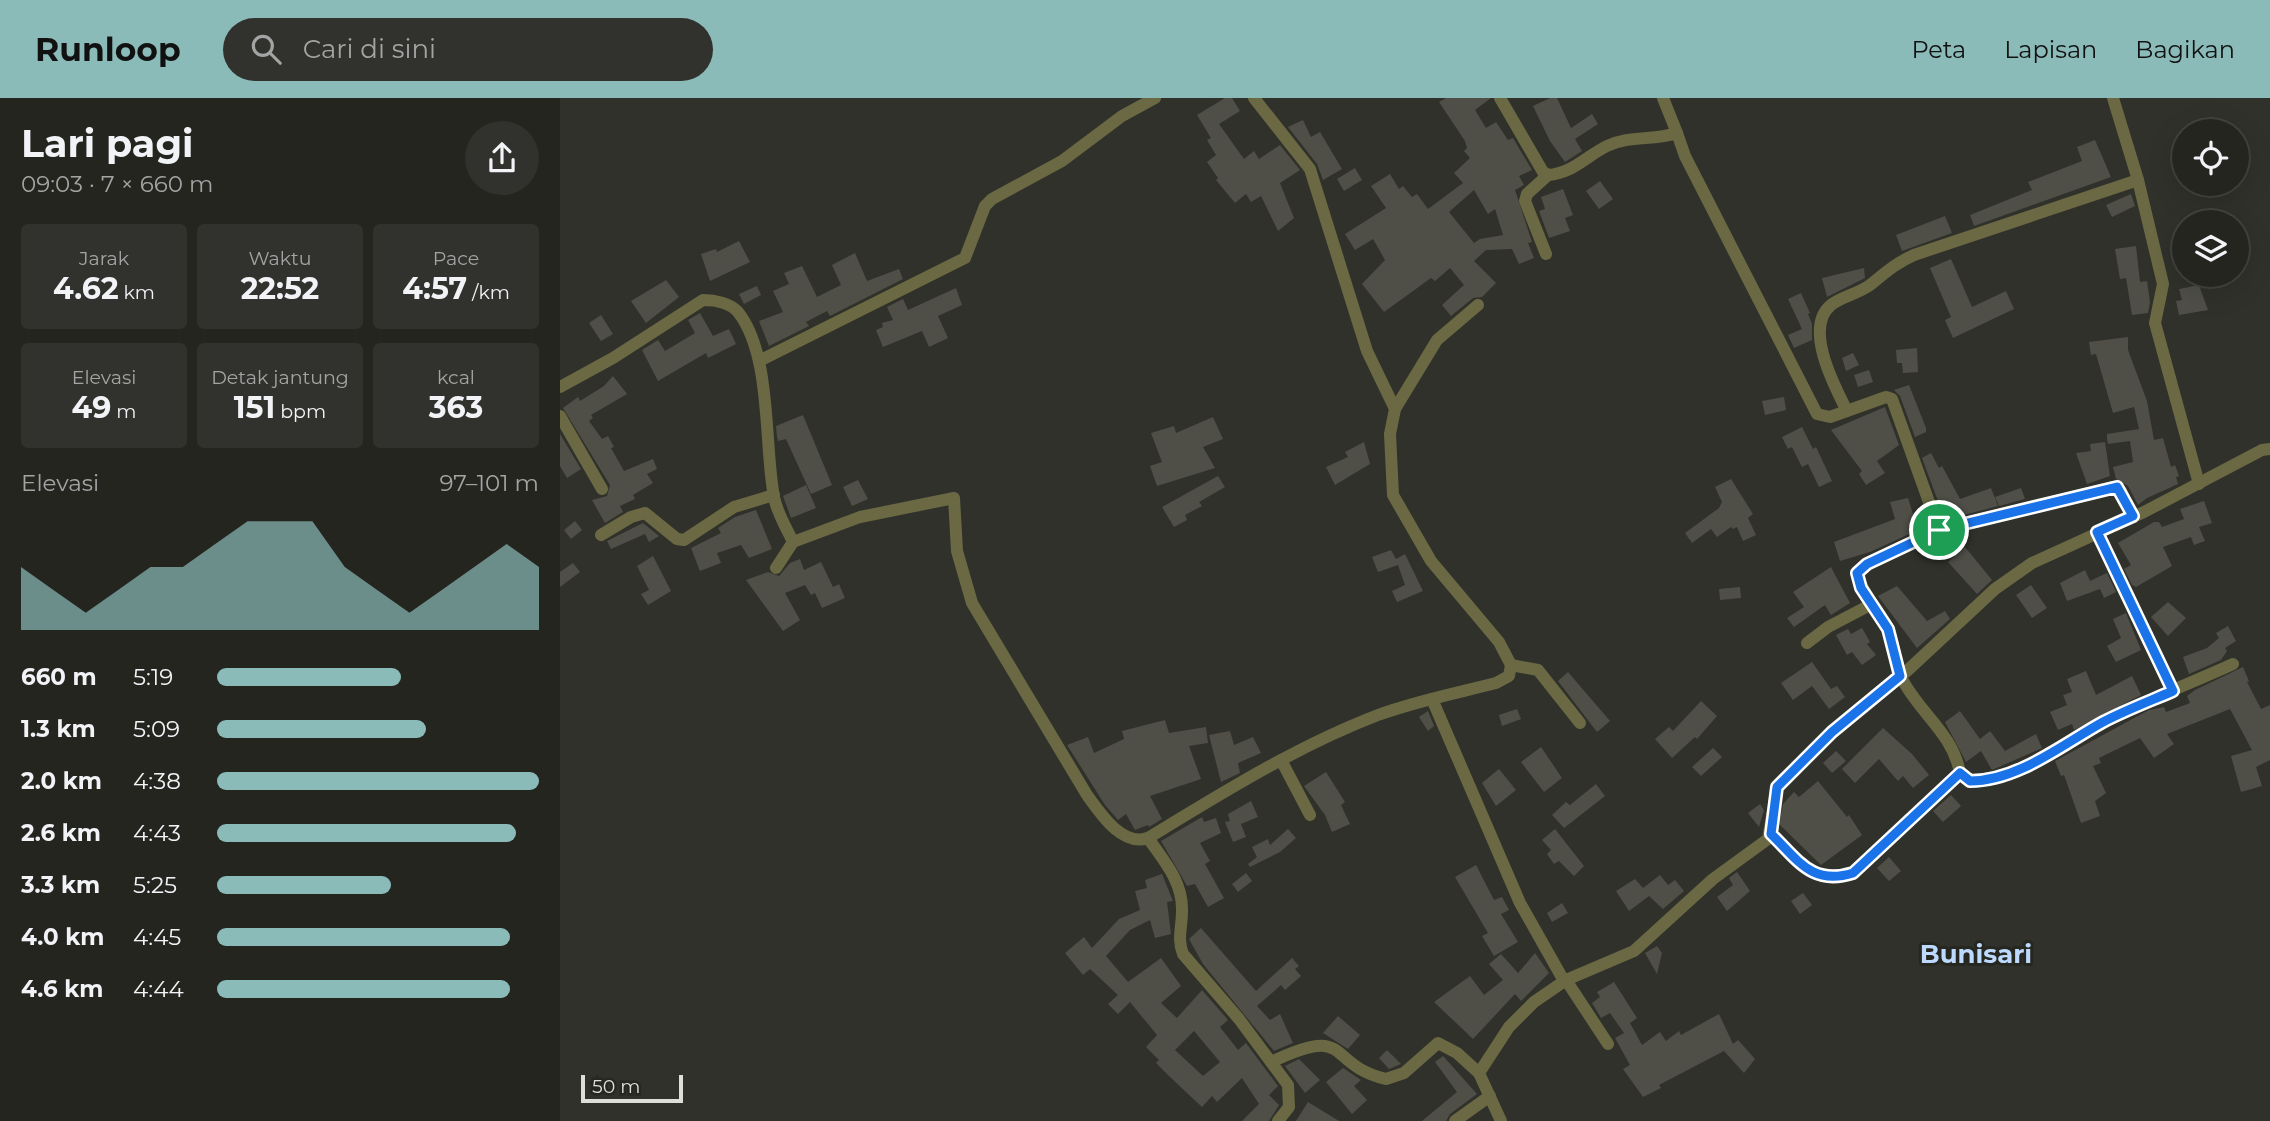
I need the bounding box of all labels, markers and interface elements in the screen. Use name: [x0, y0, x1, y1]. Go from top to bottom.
search box: [223, 18, 713, 81]
text: Runloop: [35, 29, 181, 69]
icon: search: [247, 30, 285, 68]
text: Cari di sini: [303, 33, 436, 65]
text: Peta: [1911, 35, 1966, 64]
text: Lapisan: [2004, 35, 2097, 64]
text: Bagikan: [2135, 35, 2235, 64]
map controls: [2172, 119, 2249, 287]
button: locate: [2172, 119, 2249, 196]
text: Lari pagi: [21, 120, 194, 167]
button: share: [465, 121, 539, 195]
text: 09:03 · 7 × 660 m: [21, 170, 213, 198]
button: layers: [2172, 210, 2249, 287]
text: Jarak: [79, 247, 129, 270]
text: Waktu: [248, 247, 312, 270]
text: Pace: [433, 247, 479, 270]
text: 4.62: [53, 270, 119, 307]
text: 22:52: [241, 270, 319, 307]
text: 4:57: [402, 270, 467, 307]
text: km: [119, 281, 155, 304]
text: /km: [467, 281, 510, 304]
text: Elevasi: [72, 366, 136, 389]
text: Detak jantung: [211, 366, 349, 389]
text: kcal: [437, 366, 475, 389]
text: 49: [72, 389, 111, 426]
text: 151: [234, 389, 275, 426]
text: 363: [429, 389, 483, 426]
text: m: [111, 400, 136, 423]
text: bpm: [275, 400, 326, 423]
text: Elevasi: [21, 469, 99, 497]
text: 97–101 m: [439, 469, 539, 497]
pin: [1909, 500, 1969, 560]
icon: arrive: [1920, 511, 1958, 549]
text: 660 m: [21, 663, 97, 691]
text: 5:19: [133, 663, 173, 691]
text: 1.3 km: [21, 715, 96, 743]
text: 5:09: [133, 715, 180, 743]
text: 2.0 km: [21, 767, 102, 795]
text: 4:38: [133, 767, 181, 795]
text: 2.6 km: [21, 819, 101, 847]
text: 4:43: [133, 819, 181, 847]
text: 3.3 km: [21, 871, 100, 899]
text: 5:25: [133, 871, 177, 899]
text: 4.0 km: [21, 923, 104, 951]
text: 4:45: [133, 923, 181, 951]
district label: Bunisari: [1920, 938, 2032, 970]
text: 4.6 km: [21, 975, 103, 1003]
text: 4:44: [133, 975, 184, 1003]
scale bar: [581, 1072, 682, 1104]
text: 50 m: [592, 1075, 640, 1098]

